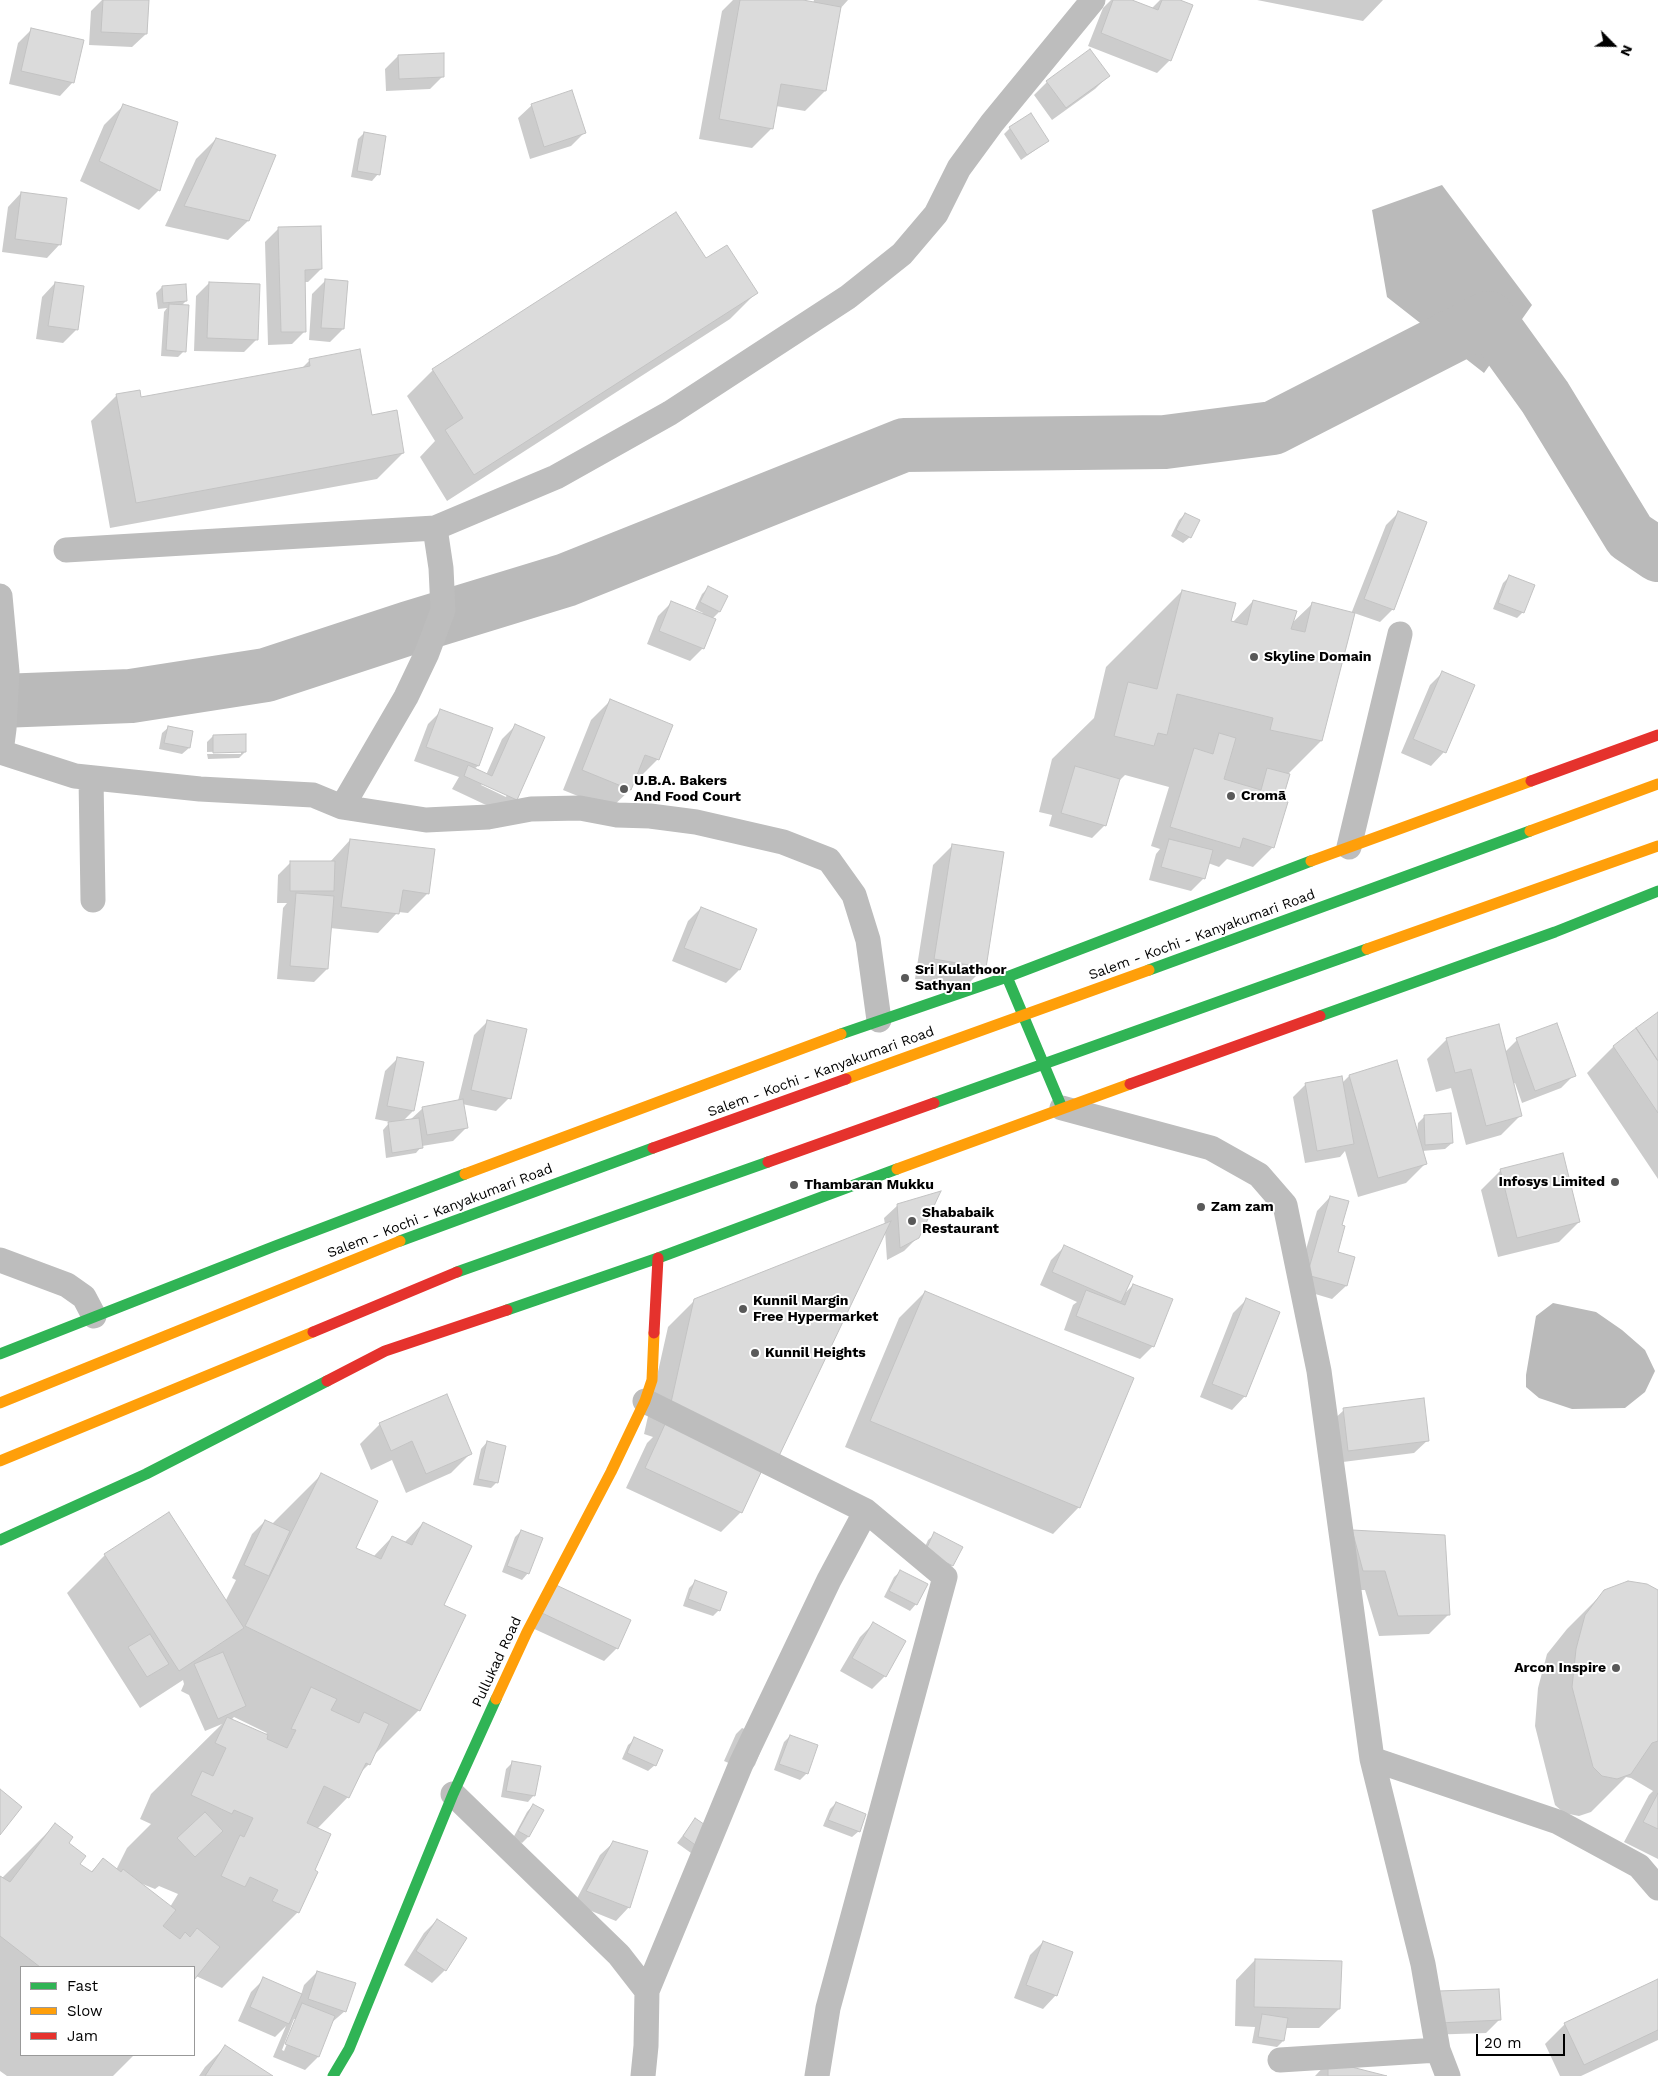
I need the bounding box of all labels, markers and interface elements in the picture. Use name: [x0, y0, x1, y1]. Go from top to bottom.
north arrow: [1588, 20, 1638, 70]
text: N: [1617, 43, 1636, 59]
place label: Skyline Domain: [1264, 649, 1372, 665]
marker: Skyline Domain: [1248, 651, 1260, 663]
place label: U.B.A. Bakers And Food Court: [634, 773, 741, 806]
marker: U.B.A. Bakers And Food Court: [618, 783, 630, 795]
place label: Cromā: [1241, 788, 1286, 804]
marker: Cromā: [1225, 790, 1237, 802]
street label: Salem - Kochi - Kanyakumari Road: [1087, 886, 1317, 984]
place label: Sri Kulathoor Sathyan: [915, 962, 1007, 994]
marker: Sri Kulathoor Sathyan: [899, 972, 911, 984]
street label: Salem - Kochi - Kanyakumari Road: [706, 1023, 936, 1121]
street label: Salem - Kochi - Kanyakumari Road: [325, 1160, 555, 1262]
place label: Infosys Limited: [1499, 1174, 1605, 1190]
marker: Infosys Limited: [1609, 1176, 1621, 1188]
place label: Thambaran Mukku: [804, 1177, 934, 1193]
marker: Thambaran Mukku: [788, 1179, 800, 1191]
place label: Zam zam: [1211, 1199, 1274, 1215]
marker: Zam zam: [1195, 1201, 1207, 1213]
place label: Shababaik Restaurant: [922, 1205, 999, 1238]
marker: Shababaik Restaurant: [906, 1215, 918, 1227]
place label: Kunnil Margin Free Hypermarket: [753, 1293, 878, 1325]
marker: Kunnil Margin Free Hypermarket: [737, 1303, 749, 1315]
place label: Kunnil Heights: [765, 1345, 866, 1361]
marker: Kunnil Heights: [749, 1347, 761, 1359]
street label: Pullukad Road: [469, 1614, 525, 1710]
place label: Arcon Inspire: [1514, 1660, 1606, 1676]
marker: Arcon Inspire: [1610, 1662, 1622, 1674]
legend: [20, 1966, 195, 2056]
text: Fast: [67, 1977, 98, 1995]
text: Slow: [67, 2002, 103, 2020]
scale bar: [1478, 2024, 1567, 2056]
text: Jam: [67, 2027, 98, 2045]
text: 20 m: [1484, 2034, 1522, 2052]

